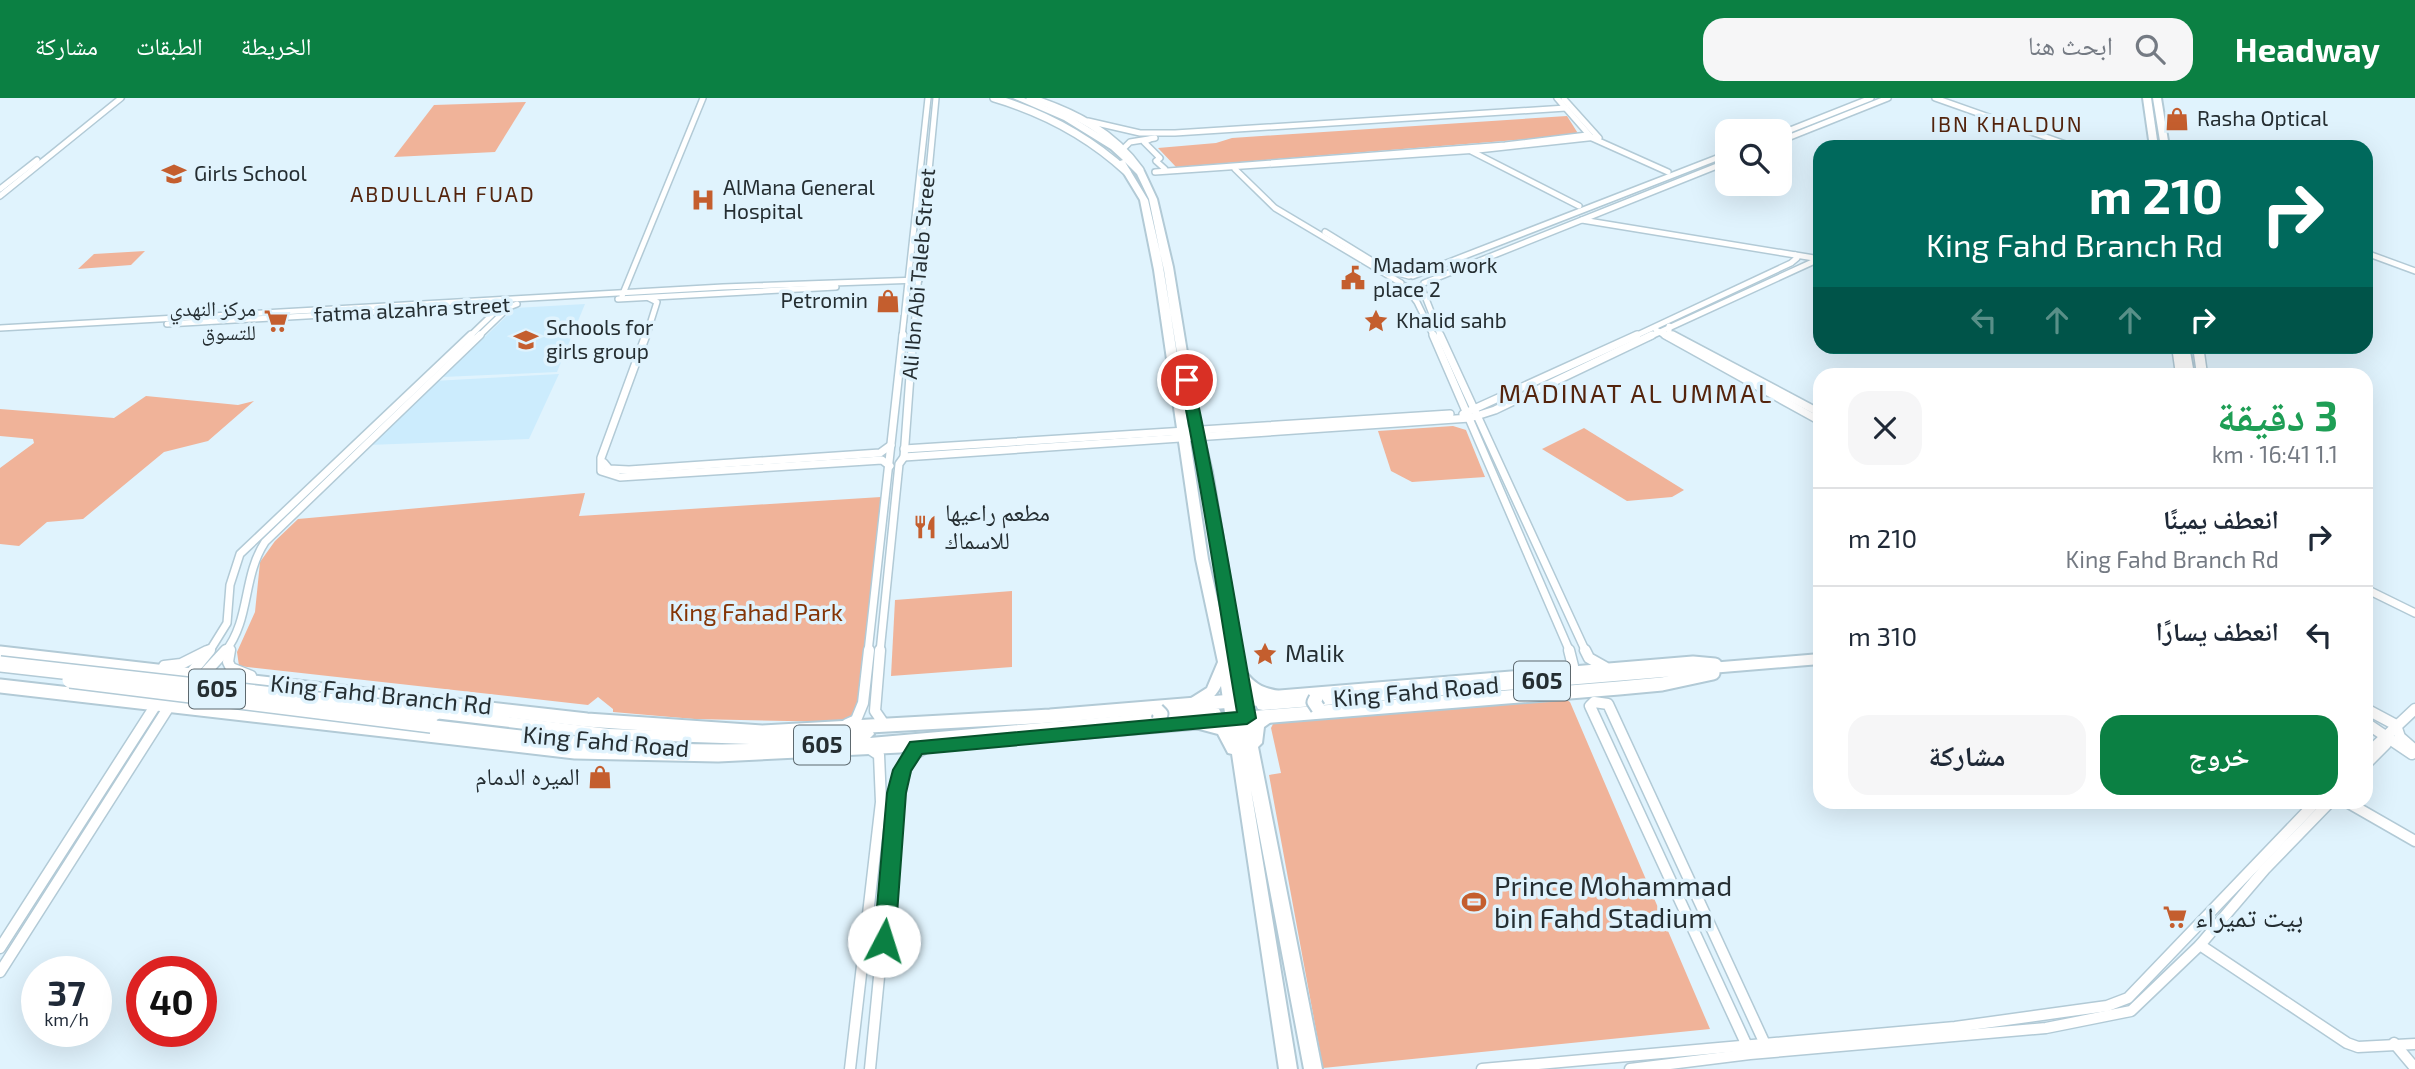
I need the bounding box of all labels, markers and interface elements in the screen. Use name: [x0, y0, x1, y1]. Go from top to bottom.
search box: [1703, 18, 2193, 81]
text: ابحث هنا: [2028, 29, 2113, 60]
text: Headway: [2235, 29, 2380, 69]
icon: search: [2131, 30, 2169, 68]
text: مشاركة: [35, 31, 98, 60]
text: الطبقات: [136, 31, 203, 60]
text: الخريطة: [241, 31, 311, 60]
shop icon: Rasha Optical: [2163, 105, 2191, 133]
place label: Rasha Optical: [2197, 105, 2329, 130]
district label: IBN KHALDUN: [1930, 111, 2084, 136]
map controls: [1715, 119, 1792, 196]
button: search: [1715, 119, 1792, 196]
school or university icon: Girls School: [160, 160, 188, 188]
place label: Girls School: [194, 160, 308, 185]
text: 210 m: [2089, 165, 2223, 224]
street label: Ali Ibn Abi Taleb Street: [896, 167, 939, 380]
icon: right: [2247, 168, 2338, 259]
place label: AlMana General Hospital: [723, 174, 876, 223]
district label: ABDULLAH FUAD: [350, 181, 536, 206]
hospital icon: AlMana General Hospital: [689, 186, 717, 214]
text: King Fahd Branch Rd: [1926, 225, 2223, 263]
place label: Madam work place 2: [1373, 252, 1498, 301]
public building icon: Madam work place 2: [1339, 264, 1367, 292]
place label: Petromin: [781, 287, 868, 312]
shop icon: Petromin: [874, 287, 902, 315]
street label: fatma alzahra street: [313, 291, 511, 326]
place label: مركز النهدي للتسوق: [170, 295, 256, 346]
icon: left: [1965, 301, 2003, 339]
icon: ahead: [2038, 301, 2076, 339]
icon: ahead: [2111, 301, 2149, 339]
icon: right: [2184, 301, 2222, 339]
supermarket icon: مركز النهدي للتسوق: [262, 307, 290, 335]
place icon: Khalid sahb: [1362, 307, 1390, 335]
place label: Khalid sahb: [1396, 307, 1507, 332]
place label: Schools for girls group: [546, 314, 654, 363]
school or university icon: Schools for girls group: [512, 326, 540, 354]
pin: [1157, 350, 1217, 410]
icon: arrive: [1168, 361, 1206, 399]
district label: MADINAT AL UMMAL: [1499, 377, 1773, 408]
text: 3 دقيقة: [2217, 389, 2338, 439]
button: close: [1848, 391, 1922, 465]
text: 1.1 km · 16:41: [2212, 440, 2338, 468]
place label: مطعم راعيها للاسماك: [945, 497, 1050, 554]
text: انعطف يمينًا: [2163, 503, 2279, 534]
restaurant icon: مطعم راعيها للاسماك: [911, 513, 939, 541]
icon: right: [2300, 518, 2338, 556]
text: 210 m: [1848, 522, 1917, 553]
text: King Fahd Branch Rd: [2066, 545, 2279, 573]
park label: King Fahad Park: [669, 597, 843, 626]
text: انعطف يسارًا: [2155, 615, 2279, 646]
icon: left: [2300, 616, 2338, 654]
text: 310 m: [1848, 620, 1917, 651]
place label: Malik: [1285, 638, 1345, 667]
place icon: Malik: [1251, 640, 1279, 668]
road number: 605: [1514, 662, 1570, 701]
street label: King Fahd Branch Rd: [269, 667, 493, 720]
street label: King Fahd Road: [1332, 669, 1500, 712]
road number: 605: [189, 670, 245, 708]
button: مشاركة: [1848, 715, 2086, 795]
button: خروج: [2100, 715, 2338, 795]
street label: King Fahd Road: [522, 719, 690, 762]
road number: 605: [794, 726, 850, 764]
place label: الميره الدمام: [475, 761, 580, 793]
shop icon: الميره الدمام: [586, 763, 614, 791]
place label: Prince Mohammad bin Fahd Stadium: [1494, 868, 1732, 934]
sports icon: Prince Mohammad bin Fahd Stadium: [1460, 888, 1488, 916]
place label: بيت تميراء: [2195, 899, 2303, 933]
supermarket icon: بيت تميراء: [2161, 903, 2189, 931]
position arrow: [847, 904, 921, 978]
speed limit sign: 40: [126, 956, 217, 1047]
text: 37: [47, 971, 86, 1013]
text: km/h: [44, 1008, 89, 1030]

